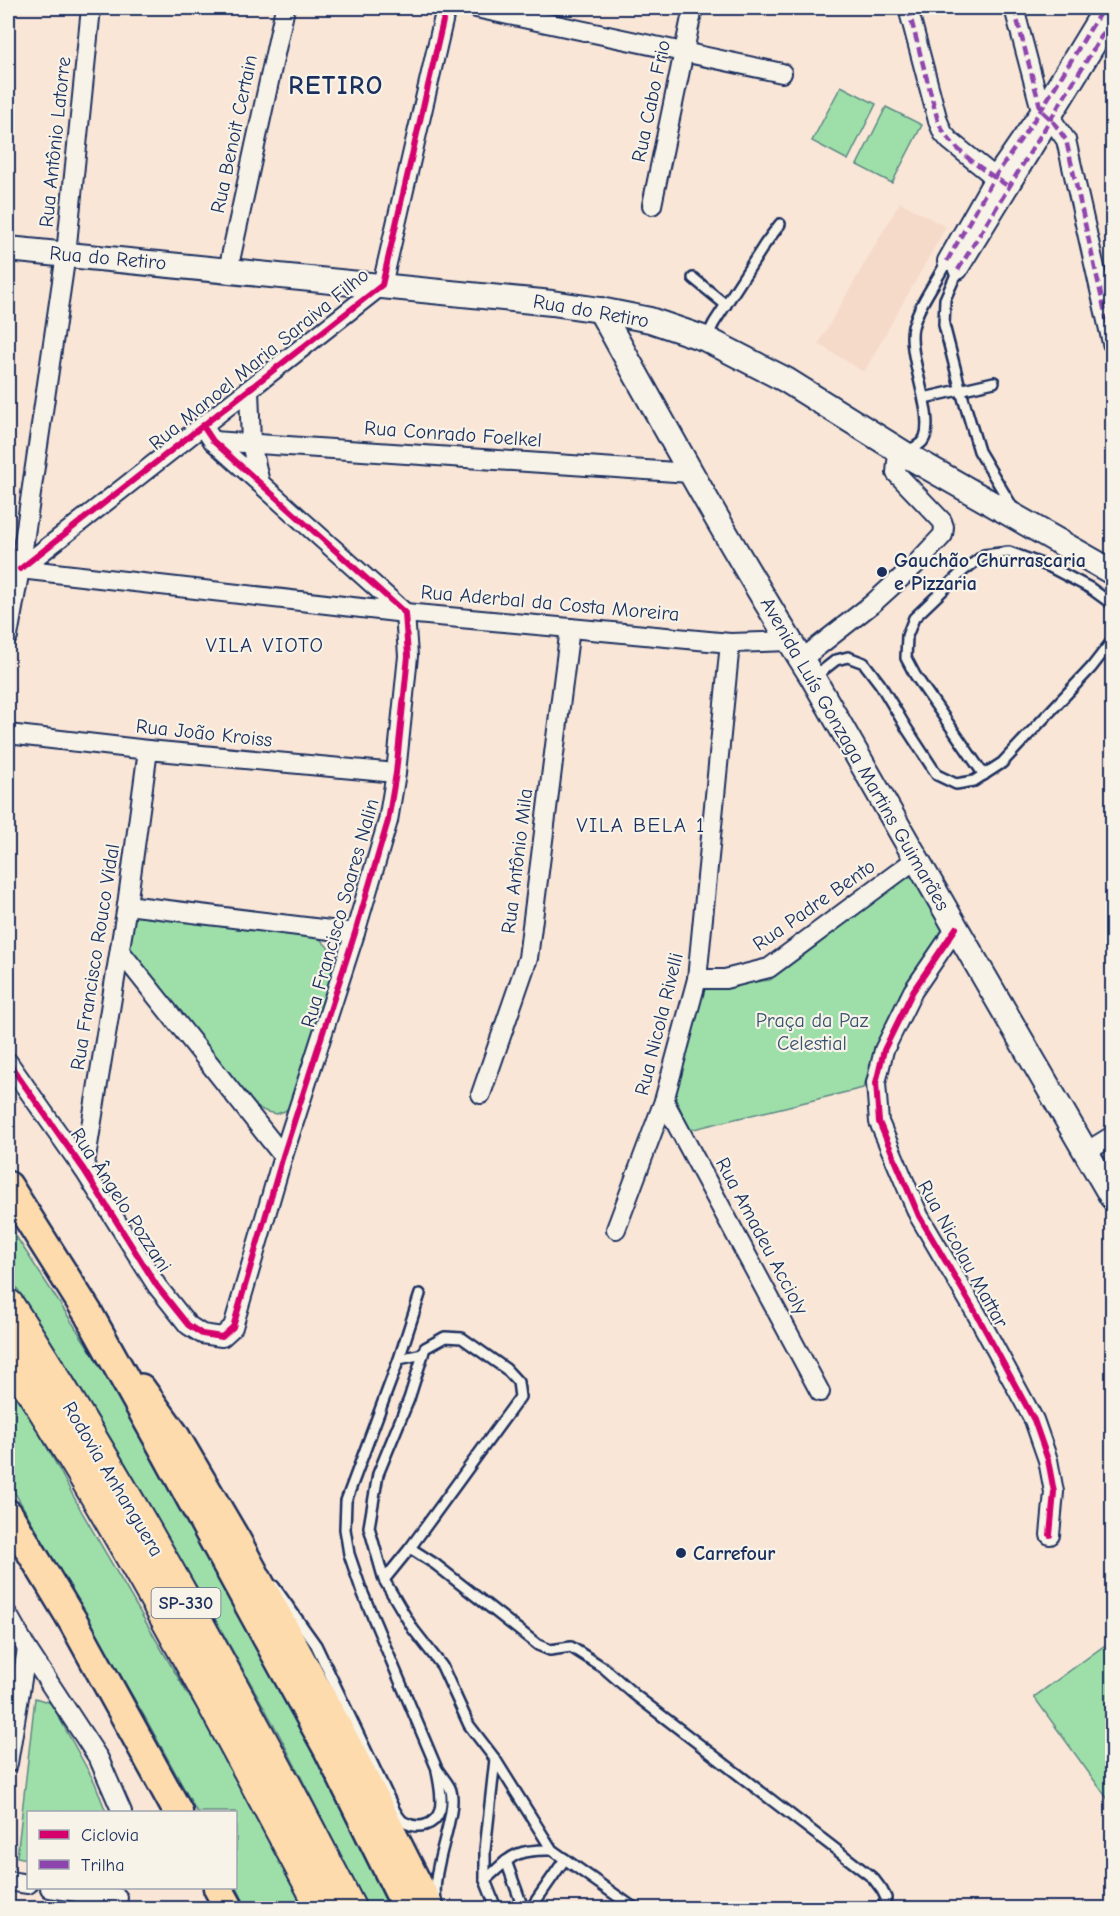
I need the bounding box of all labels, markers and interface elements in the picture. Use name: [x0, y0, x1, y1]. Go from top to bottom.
street label: Rua Cabo Frio: [627, 38, 675, 164]
street label: Rua Benoit Certain: [206, 53, 262, 215]
street label: Rua Antônio Latorre: [35, 55, 75, 229]
district label: RETIRO: [288, 71, 384, 101]
street label: Rua do Retiro: [49, 241, 167, 275]
street label: Rua Manoel Maria Saraiva Filho: [145, 263, 373, 455]
street label: Rua do Retiro: [531, 290, 651, 332]
street label: Rua Conrado Foelkel: [363, 416, 543, 452]
place label: Gauchão Churrascaria e Pizzaria: [894, 549, 1086, 595]
marker: Gauchão Churrascaria e Pizzaria: [875, 565, 889, 579]
street label: Rua Aderbal da Costa Moreira: [420, 580, 680, 626]
street label: Avenida Luís Gonzaga Martins Guimarães: [756, 593, 954, 915]
district label: VILA VIOTO: [206, 633, 324, 657]
street label: Rua João Kroiss: [135, 714, 273, 752]
street label: Rua Antônio Mila: [497, 787, 537, 935]
street label: Rua Francisco Soares Nalin: [296, 796, 384, 1030]
district label: VILA BELA 1: [576, 813, 706, 837]
street label: Rua Francisco Rouco Vidal: [66, 842, 124, 1072]
street label: Rua Padre Bento: [748, 854, 880, 956]
street label: Rua Nicola Rivelli: [630, 950, 688, 1098]
park label: Praça da Paz Celestial: [756, 1009, 869, 1055]
street label: Rua Ângelo Pozzani: [66, 1123, 177, 1276]
street label: Rua Amadeu Accioly: [711, 1154, 813, 1318]
street label: Rua Nicolau Mattar: [913, 1176, 1013, 1332]
street label: Rodovia Anhanguera: [58, 1397, 168, 1561]
place label: Carrefour: [693, 1542, 775, 1565]
marker: Carrefour: [674, 1546, 688, 1560]
road number: SP-330: [152, 1588, 220, 1618]
legend: [27, 1811, 237, 1889]
text: Ciclovia: [81, 1825, 139, 1846]
text: Trilha: [81, 1855, 125, 1876]

